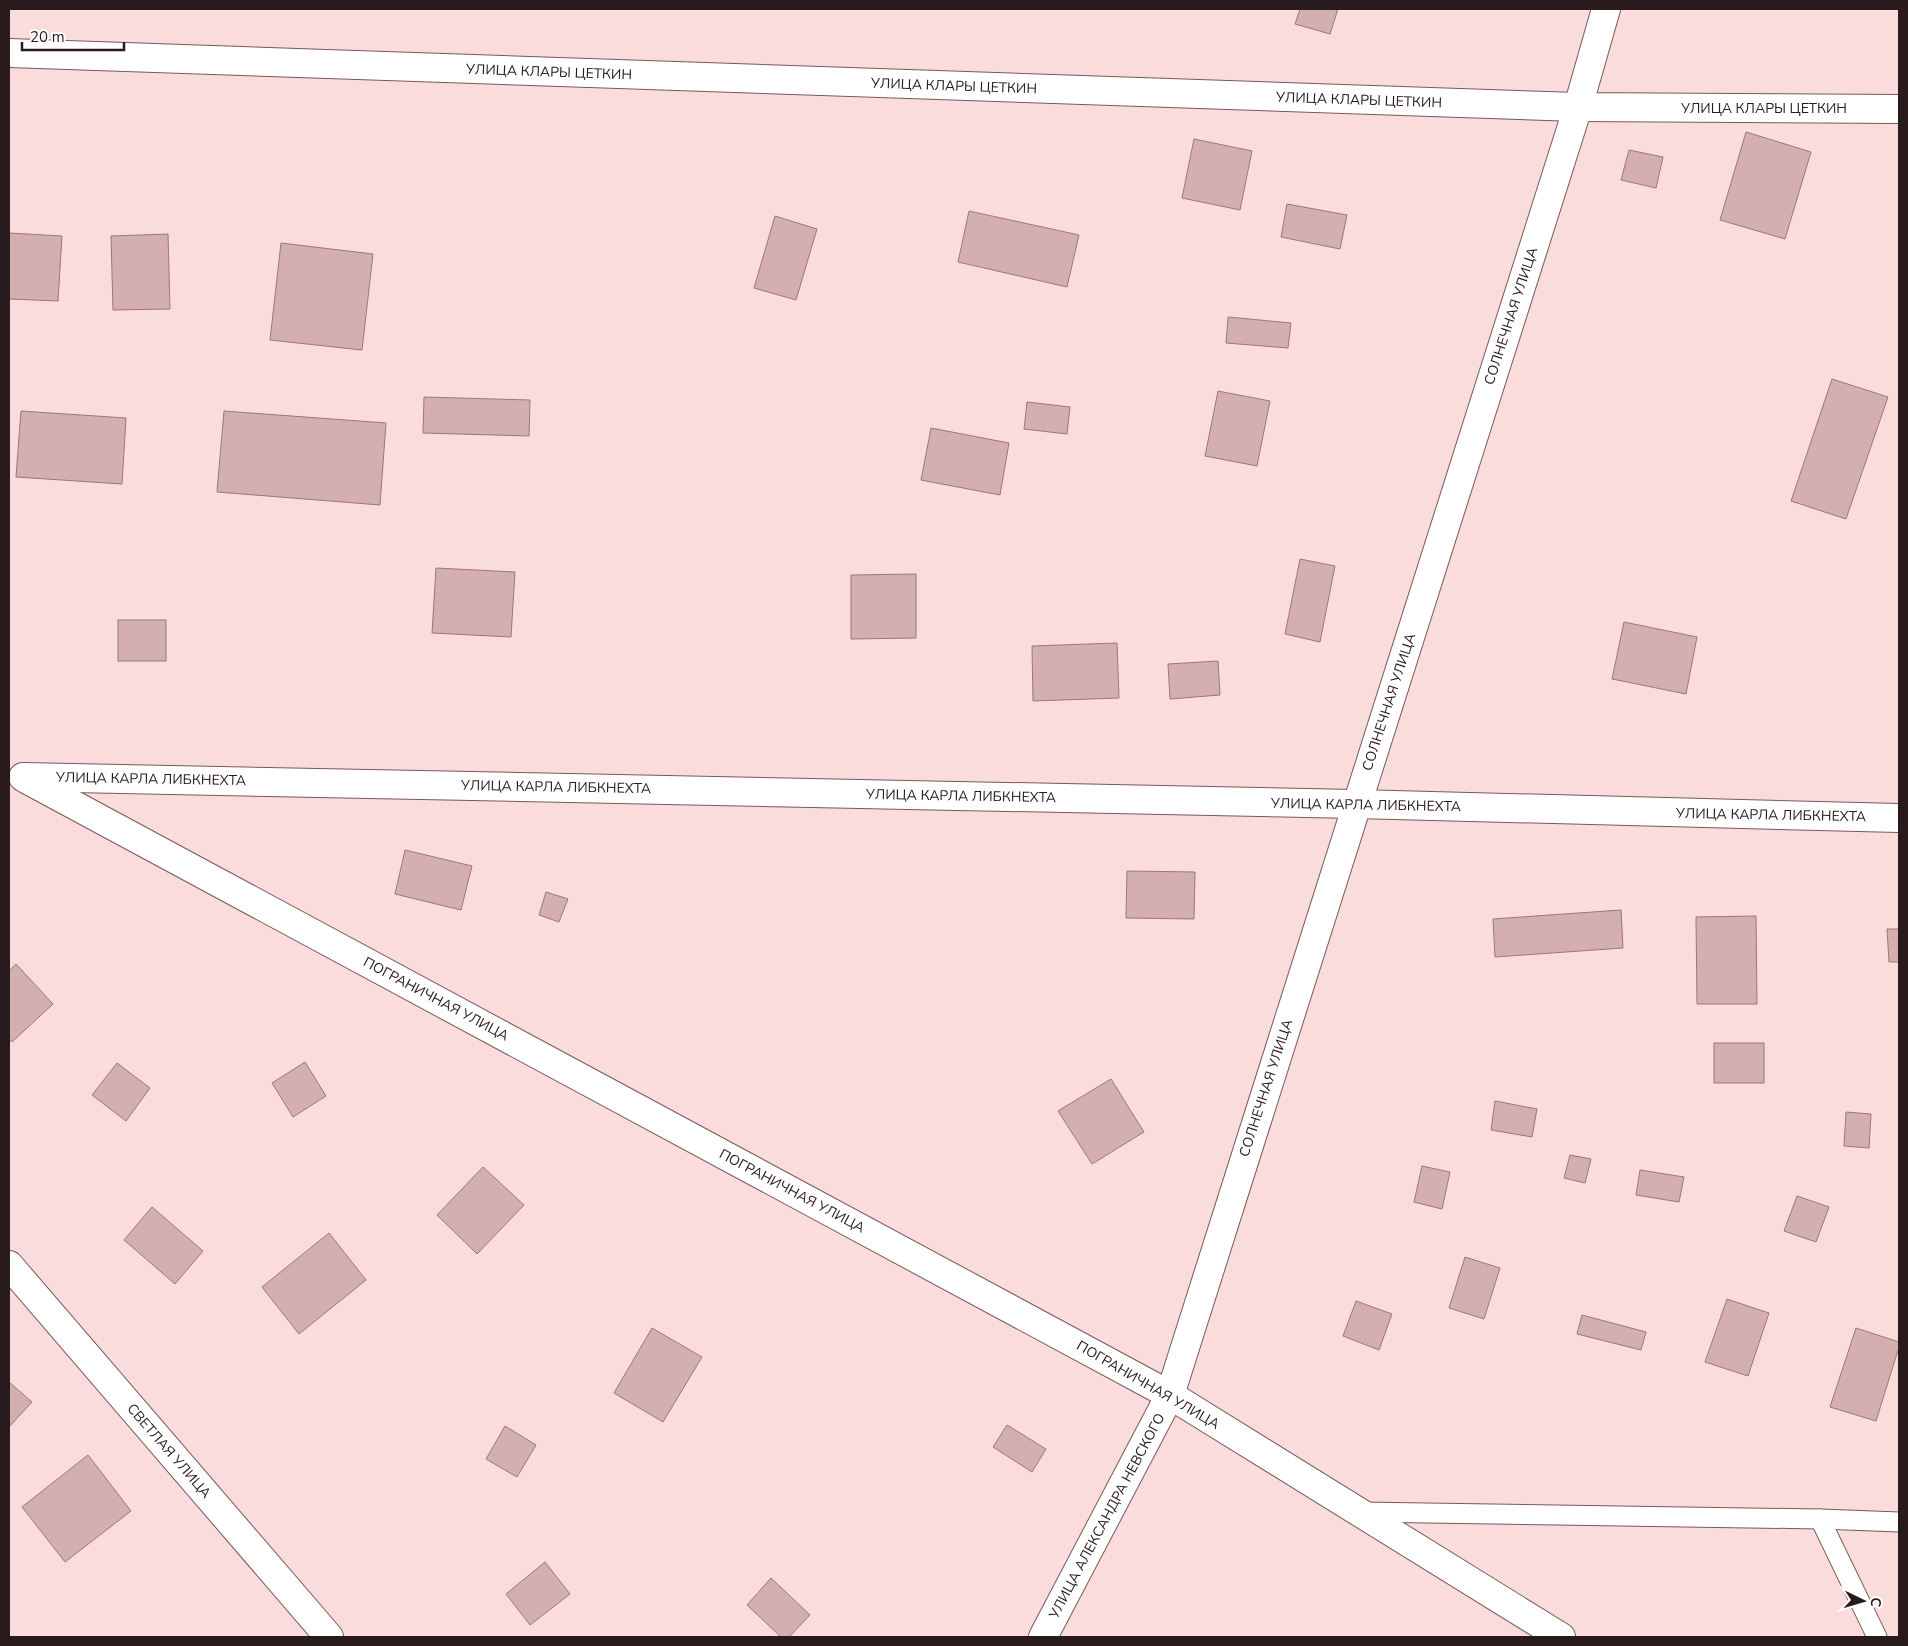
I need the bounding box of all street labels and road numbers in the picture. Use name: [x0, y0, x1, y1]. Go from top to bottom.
street label: УЛИЦА КЛАРЫ ЦЕТКИН: [465, 60, 632, 84]
street label: УЛИЦА КЛАРЫ ЦЕТКИН: [870, 74, 1037, 98]
street label: УЛИЦА КЛАРЫ ЦЕТКИН: [1275, 88, 1442, 112]
street label: УЛИЦА КЛАРЫ ЦЕТКИН: [1680, 99, 1847, 118]
street label: СОЛНЕЧНАЯ УЛИЦА: [1480, 245, 1542, 387]
street label: СОЛНЕЧНАЯ УЛИЦА: [1358, 631, 1420, 773]
street label: УЛИЦА КАРЛА ЛИБКНЕХТА: [55, 768, 246, 790]
street label: УЛИЦА КАРЛА ЛИБКНЕХТА: [460, 776, 651, 798]
street label: УЛИЦА КАРЛА ЛИБКНЕХТА: [865, 785, 1056, 807]
street label: УЛИЦА КАРЛА ЛИБКНЕХТА: [1270, 794, 1461, 816]
street label: УЛИЦА КАРЛА ЛИБКНЕХТА: [1675, 804, 1866, 826]
street label: ПОГРАНИЧНАЯ УЛИЦА: [360, 953, 512, 1045]
street label: СОЛНЕЧНАЯ УЛИЦА: [1235, 1017, 1297, 1159]
street label: ПОГРАНИЧНАЯ УЛИЦА: [716, 1145, 868, 1237]
street label: ПОГРАНИЧНАЯ УЛИЦА: [1073, 1336, 1223, 1434]
street label: СВЕТЛАЯ УЛИЦА: [123, 1400, 215, 1502]
street label: УЛИЦА АЛЕКСАНДРА НЕВСКОГО: [1044, 1410, 1169, 1623]

